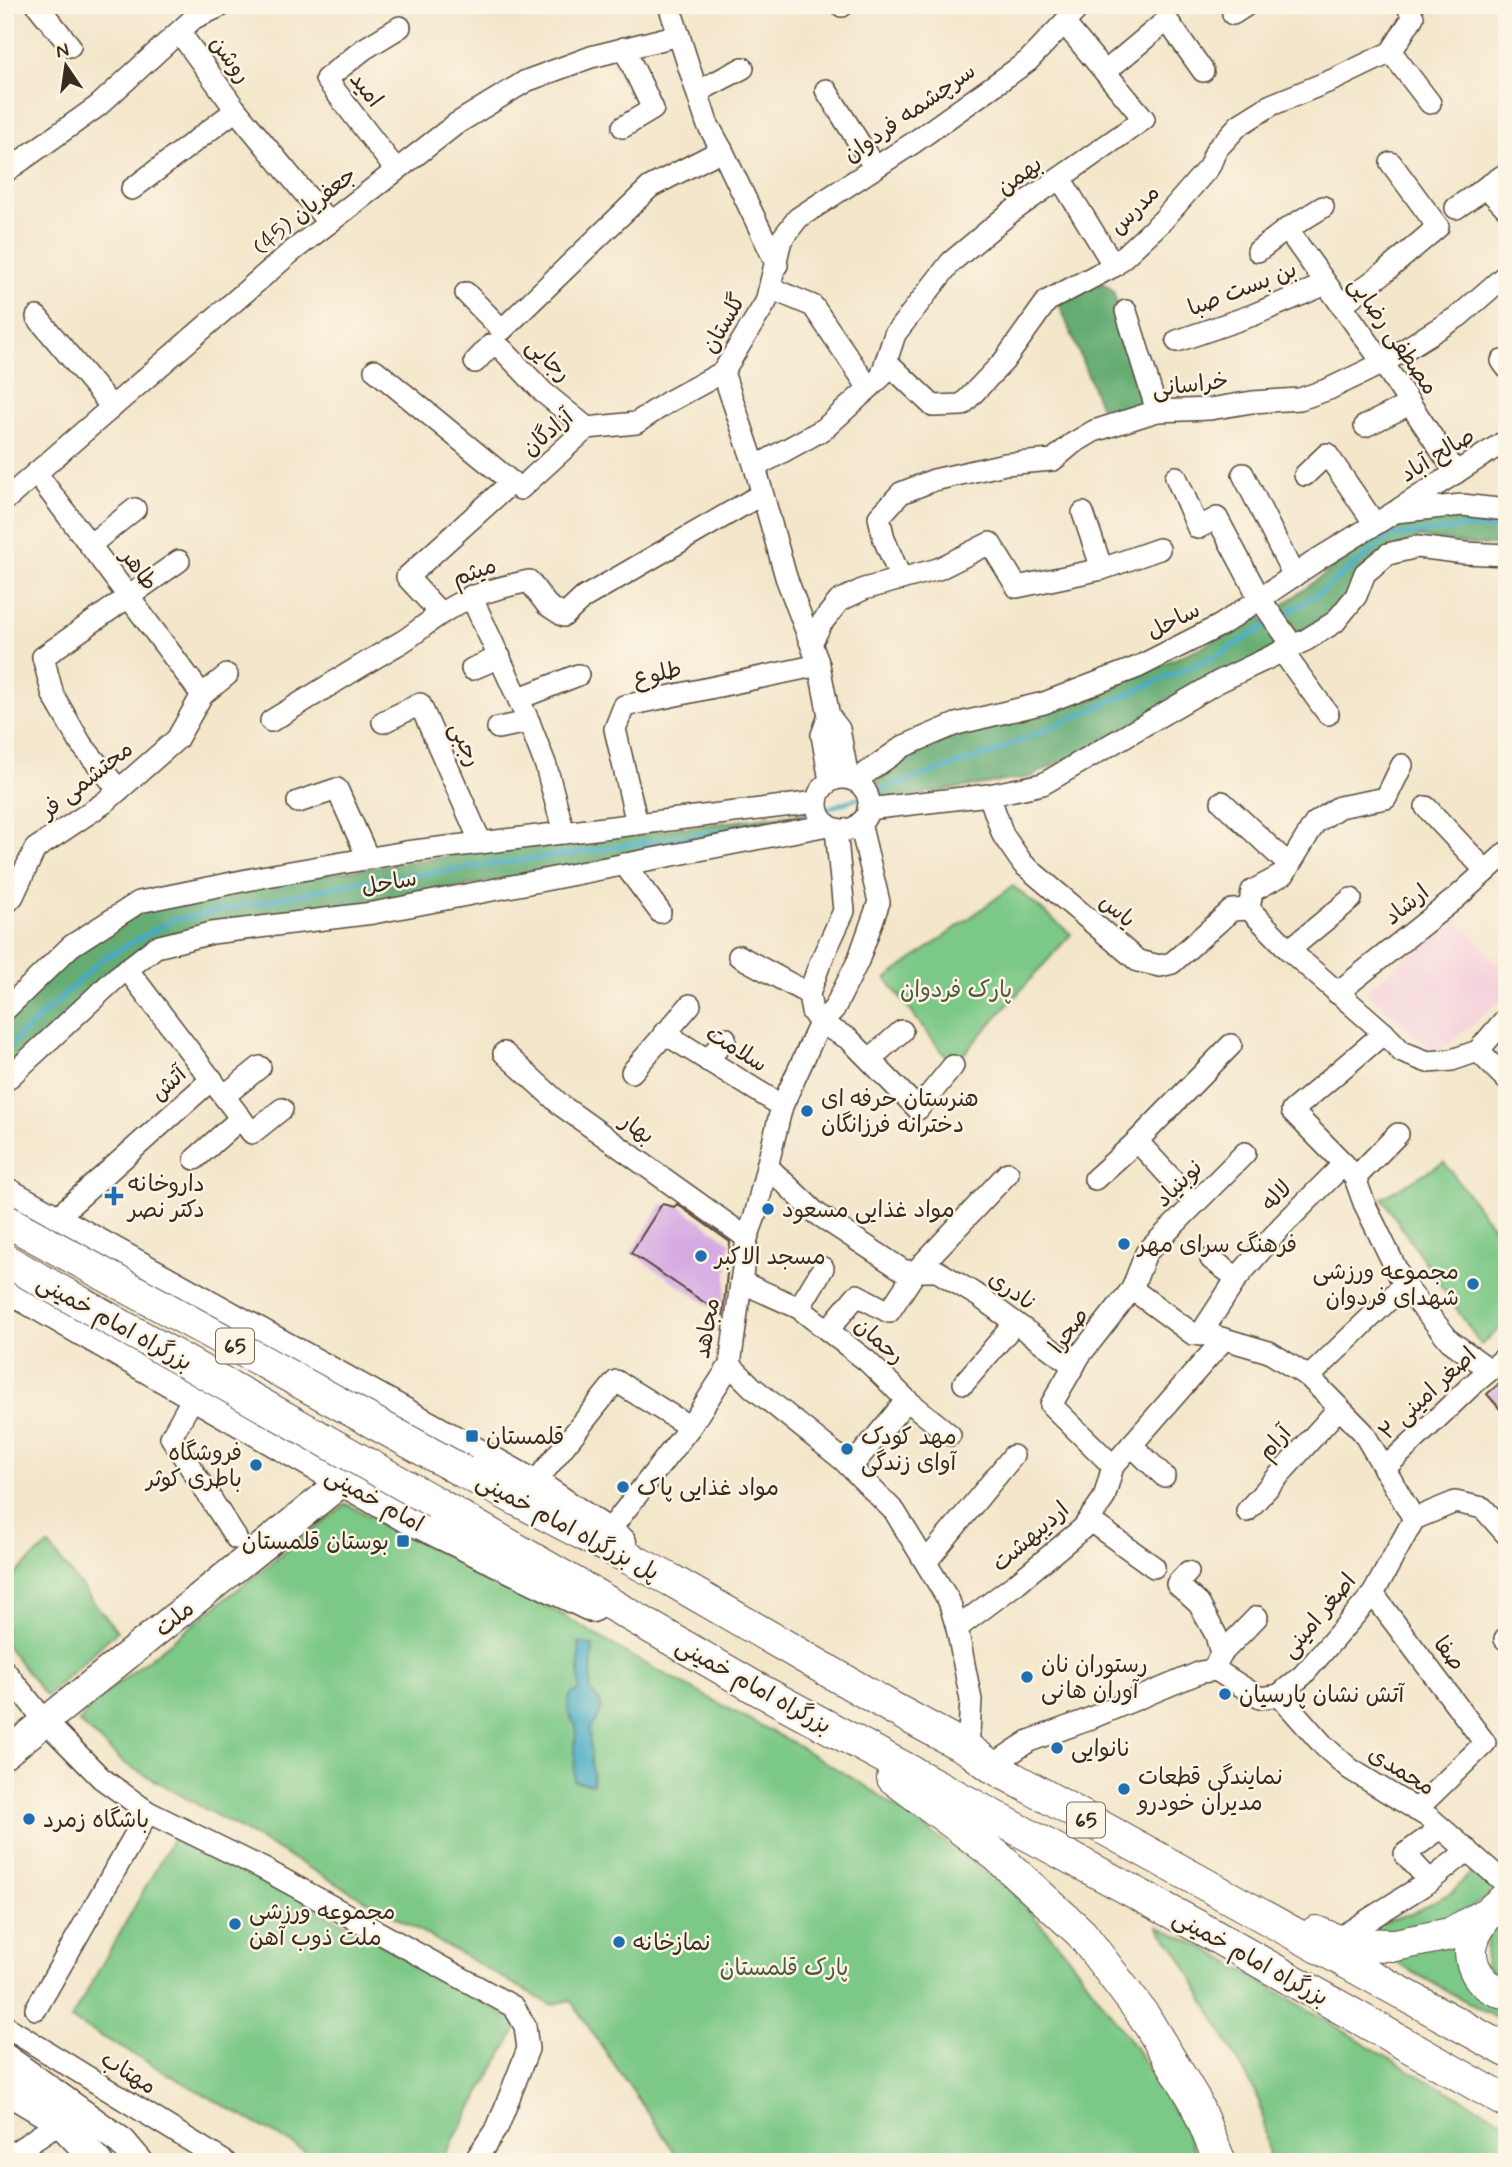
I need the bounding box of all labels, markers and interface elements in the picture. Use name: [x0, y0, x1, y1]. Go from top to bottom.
street label: روشن: [202, 30, 257, 90]
north arrow: [32, 32, 102, 102]
text: N: [54, 37, 71, 65]
street label: سرچشمه فردوان: [838, 57, 982, 170]
street label: امید: [342, 66, 389, 114]
street label: بهمن: [991, 150, 1049, 203]
street label: جعفریان (45): [247, 160, 363, 263]
street label: مدرس: [1104, 179, 1167, 242]
street label: بن بست صبا: [1184, 255, 1302, 324]
street label: مصطفی رضایی: [1340, 271, 1444, 401]
street label: گلستان: [696, 289, 754, 359]
street label: رجایی: [518, 332, 577, 389]
street label: خراسانی: [1150, 366, 1230, 406]
street label: آزادگان: [516, 402, 581, 464]
street label: صالح آباد: [1395, 421, 1481, 490]
street label: طاهر: [112, 541, 164, 597]
street label: میثم: [449, 551, 501, 596]
street label: ساحل: [1142, 596, 1206, 648]
street label: طلوع: [630, 655, 685, 695]
street label: رجبی: [441, 718, 487, 772]
street label: محتشمی فر: [33, 735, 140, 827]
street label: ساحل: [359, 864, 419, 904]
street label: ارشاد: [1379, 878, 1436, 933]
street label: یاس: [1092, 888, 1141, 936]
park label: پارک فردوان: [900, 976, 1012, 1006]
street label: سلامت: [700, 1019, 772, 1080]
street label: آتش: [145, 1059, 195, 1109]
place label: هنرستان حرفه ای دخترانه فرزانگان: [821, 1085, 979, 1141]
marker: هنرستان حرفه ای دخترانه فرزانگان: [799, 1103, 815, 1119]
street label: بهار: [612, 1106, 660, 1152]
street label: نوبنیاد: [1149, 1154, 1210, 1215]
place label: داروخانه دکتر نصر: [126, 1170, 205, 1226]
street label: لاله: [1255, 1174, 1299, 1218]
marker: داروخانه دکتر نصر: [106, 1188, 122, 1204]
place label: مواد غذایی مسعود: [782, 1196, 955, 1226]
marker: مواد غذایی مسعود: [760, 1201, 776, 1217]
place label: فرهنگ سرای مهر: [1136, 1231, 1297, 1261]
marker: فرهنگ سرای مهر: [1116, 1236, 1132, 1252]
place label: مسجد الاکبر: [713, 1243, 826, 1273]
marker: مسجد الاکبر: [693, 1248, 709, 1264]
place label: مجموعه ورزشی شهدای فردوان: [1313, 1258, 1459, 1314]
street label: نادری: [982, 1264, 1042, 1319]
street label: بزرگراه امام خمینی: [30, 1269, 197, 1380]
marker: مجموعه ورزشی شهدای فردوان: [1465, 1276, 1481, 1292]
street label: مجاهد: [688, 1296, 728, 1361]
street label: صحرا: [1043, 1302, 1096, 1360]
street label: رحمان: [847, 1311, 910, 1372]
road number: 65: [216, 1328, 254, 1364]
street label: ۲ اصغر امینی: [1373, 1341, 1484, 1448]
street label: آرام: [1252, 1419, 1301, 1468]
place label: قلمستان: [486, 1423, 564, 1453]
place label: مهد کودک آوای زندگی: [861, 1423, 958, 1479]
marker: قلمستان: [464, 1428, 480, 1444]
place label: فروشگاه باطری کوثر: [144, 1439, 242, 1495]
marker: مهد کودک آوای زندگی: [839, 1441, 855, 1457]
marker: فروشگاه باطری کوثر: [248, 1457, 264, 1473]
street label: امام خمینی: [319, 1461, 429, 1541]
street label: پل بزرگراه امام خمینی: [470, 1467, 664, 1590]
place label: مواد غذایی پاک: [637, 1474, 779, 1504]
marker: مواد غذایی پاک: [615, 1479, 631, 1495]
street label: اردیبهشت: [986, 1496, 1076, 1579]
place label: بوستان قلمستان: [242, 1528, 389, 1558]
marker: بوستان قلمستان: [395, 1533, 411, 1549]
street label: اصغر امینی: [1275, 1568, 1364, 1665]
street label: ملت: [149, 1595, 201, 1645]
street label: صفا: [1426, 1631, 1471, 1678]
street label: بزرگراه امام خمینی: [669, 1632, 836, 1743]
place label: رستوران نان آوران هانی: [1041, 1651, 1148, 1707]
marker: رستوران نان آوران هانی: [1019, 1669, 1035, 1685]
place label: آتش نشان پارسیان: [1239, 1681, 1406, 1711]
marker: آتش نشان پارسیان: [1217, 1686, 1233, 1702]
place label: نانوایی: [1071, 1735, 1131, 1765]
marker: نانوایی: [1049, 1740, 1065, 1756]
street label: محمدی: [1362, 1740, 1440, 1804]
place label: نمایندگی قطعات مدیران خودرو: [1136, 1763, 1283, 1819]
marker: نمایندگی قطعات مدیران خودرو: [1116, 1781, 1132, 1797]
road number: 65: [1067, 1802, 1105, 1838]
place label: باشگاه زمرد: [43, 1806, 149, 1836]
marker: باشگاه زمرد: [21, 1811, 37, 1827]
place label: مجموعه ورزشی ملت ذوب آهن: [249, 1898, 395, 1954]
street label: بزرگراه امام خمینی: [1166, 1904, 1333, 2015]
marker: مجموعه ورزشی ملت ذوب آهن: [227, 1916, 243, 1932]
place label: نمازخانه: [633, 1929, 710, 1959]
marker: نمازخانه: [611, 1934, 627, 1950]
park label: پارک قلمستان: [719, 1954, 849, 1984]
street label: مهتاب: [94, 2045, 161, 2102]

